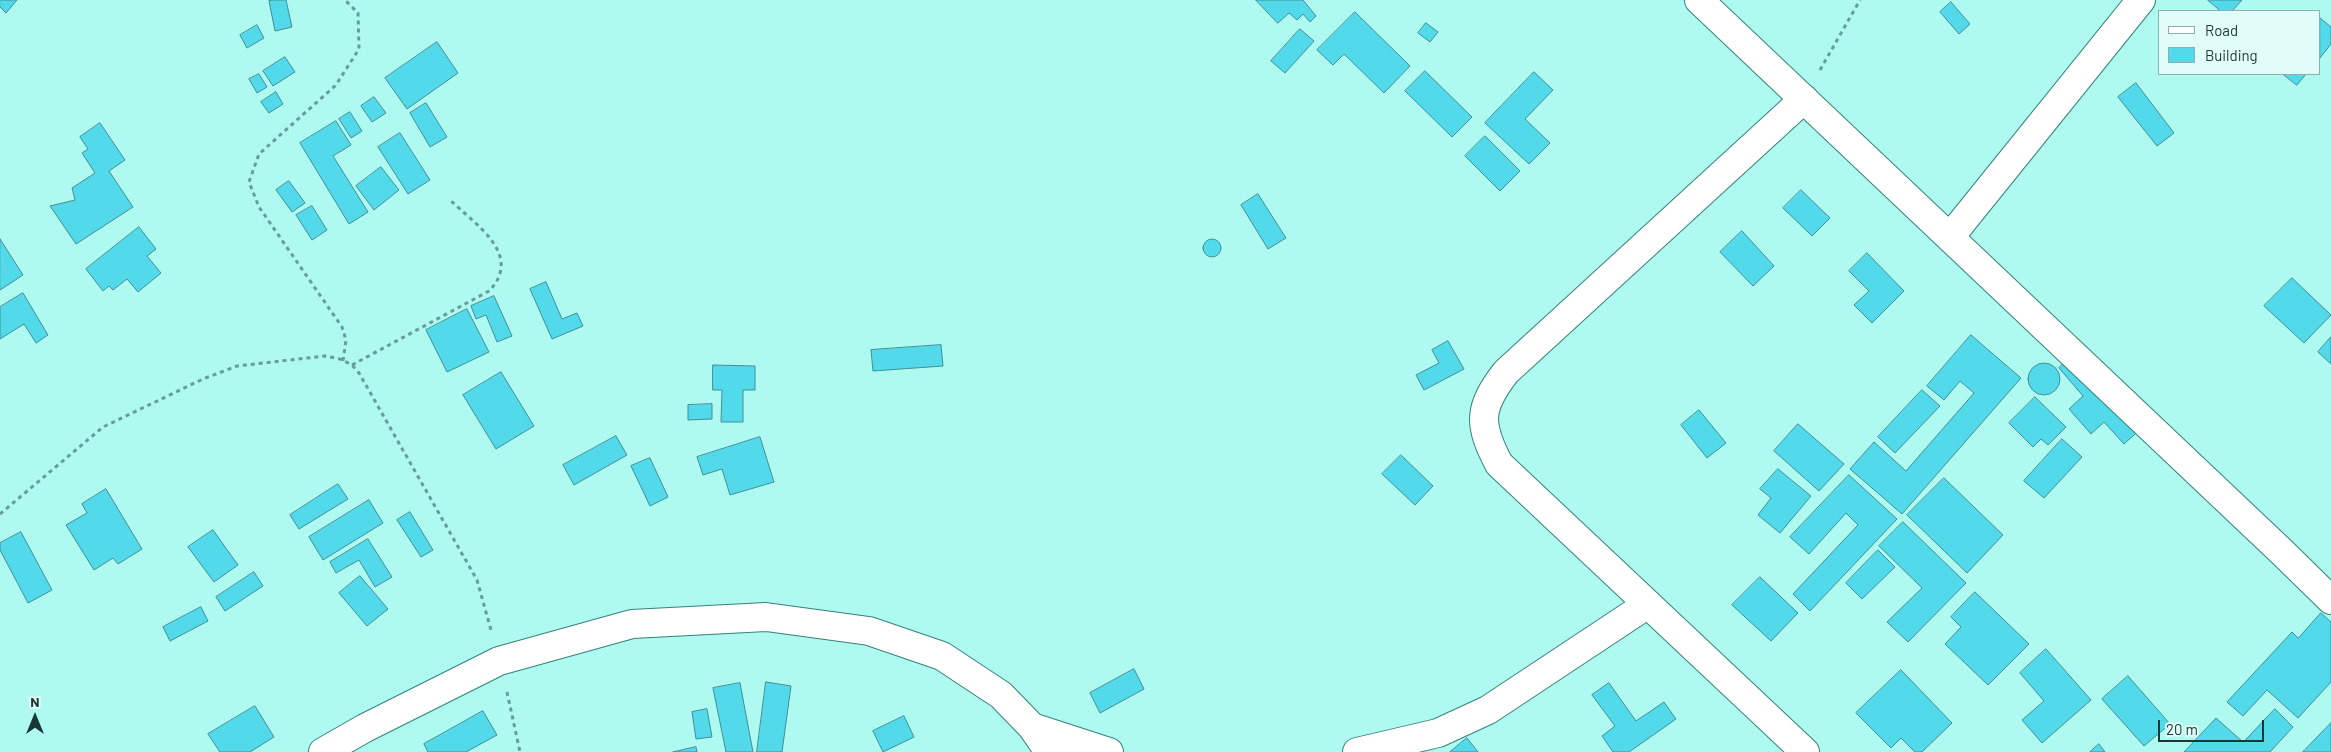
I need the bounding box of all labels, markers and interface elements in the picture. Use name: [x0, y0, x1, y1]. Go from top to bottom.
legend: [2158, 10, 2321, 75]
text: Road: [2205, 21, 2238, 39]
text: Building: [2205, 46, 2258, 64]
north arrow: [10, 692, 60, 742]
text: N: [30, 693, 40, 710]
scale bar: [2161, 710, 2267, 742]
text: 20 m: [2166, 720, 2198, 738]

